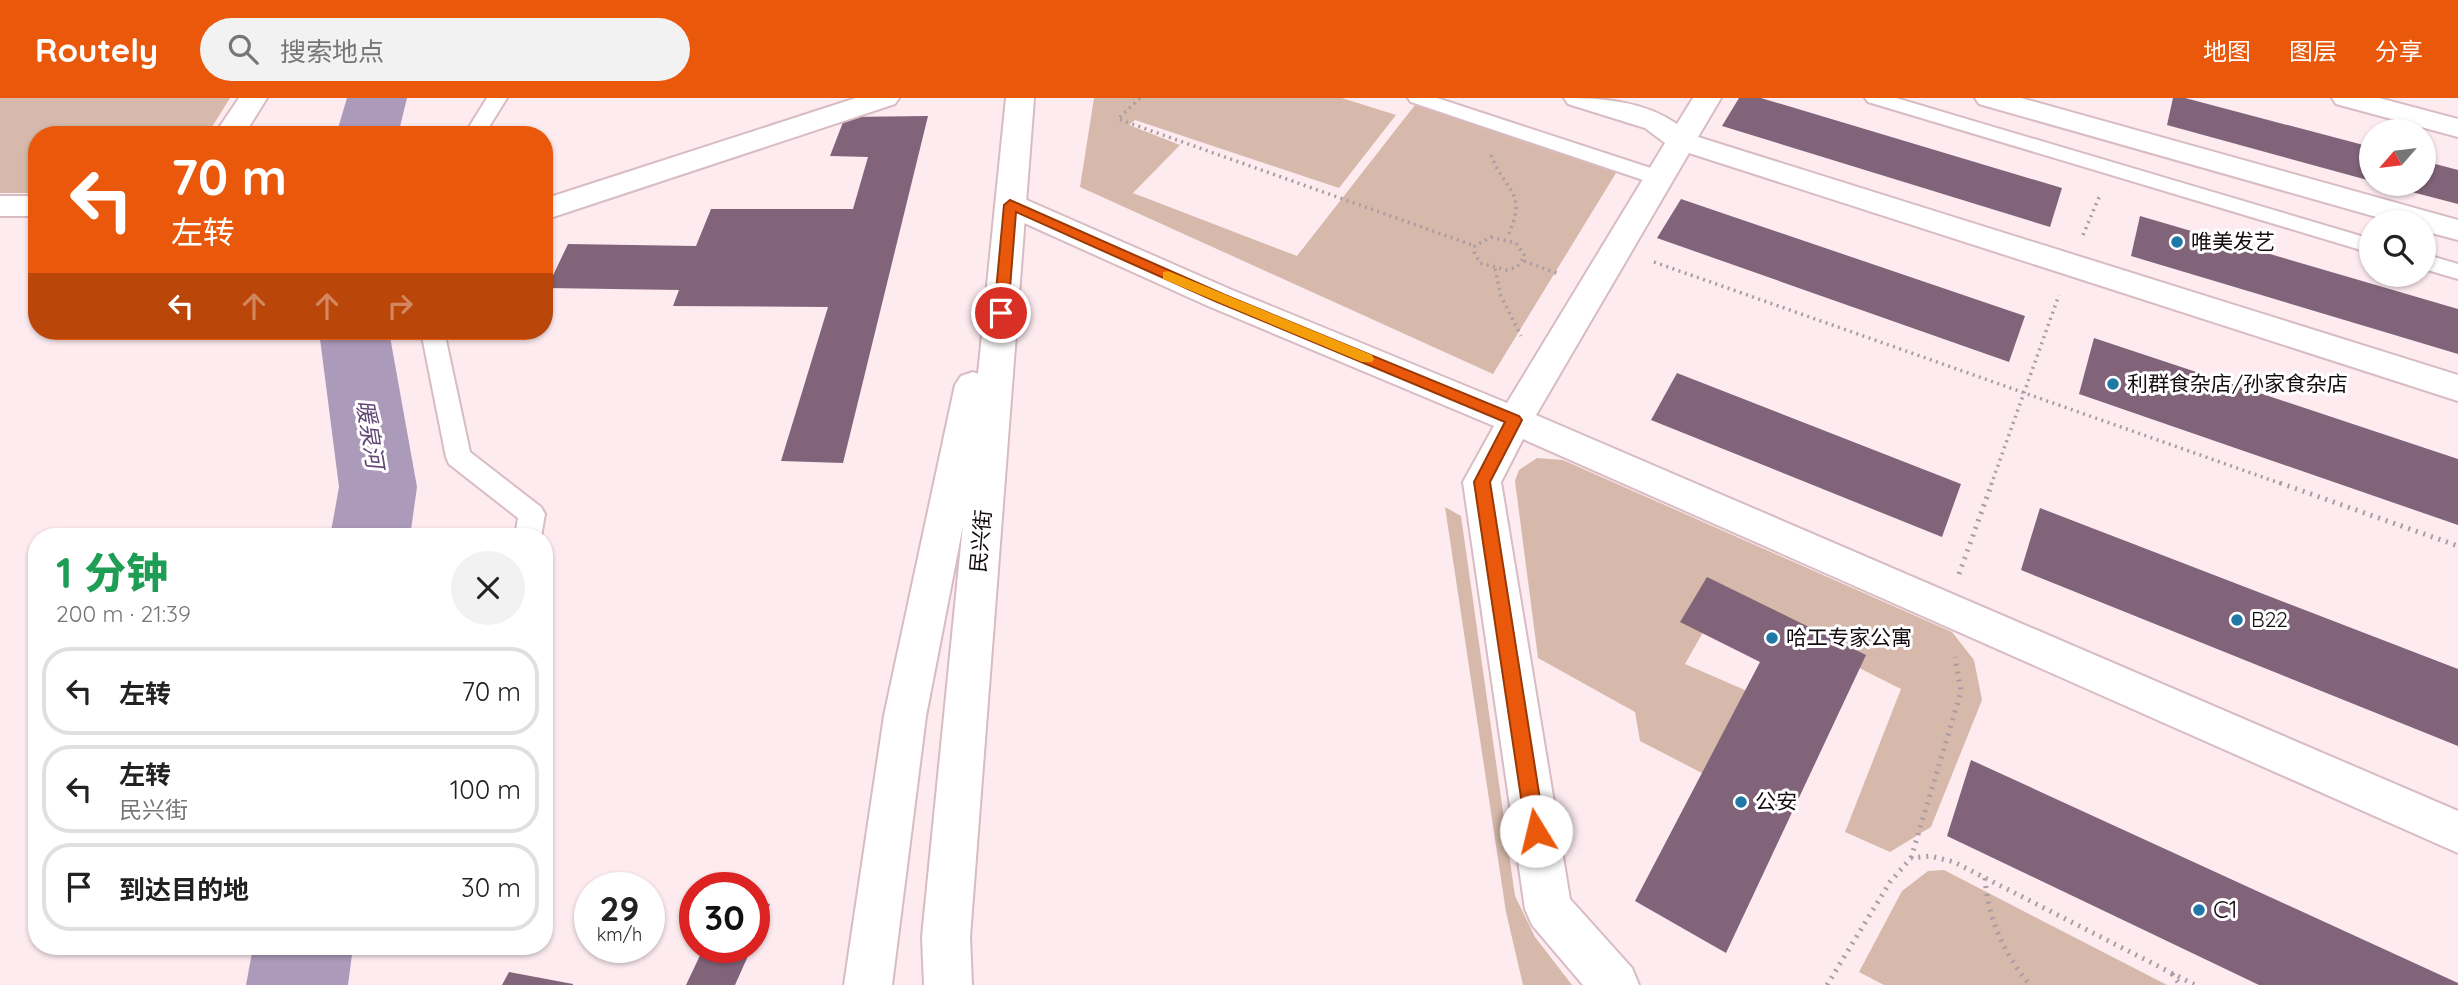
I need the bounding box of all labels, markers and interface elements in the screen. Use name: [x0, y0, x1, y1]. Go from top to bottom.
search box: [200, 18, 690, 81]
text: Routely: [35, 29, 158, 70]
icon: search: [224, 30, 262, 68]
text: 搜索地点: [280, 35, 384, 68]
text: 地图: [2203, 36, 2251, 66]
text: 图层: [2289, 36, 2337, 66]
text: 分享: [2375, 36, 2423, 66]
north arrow: [2359, 119, 2436, 196]
map controls: [2359, 119, 2436, 287]
text: 70 m: [171, 146, 287, 207]
icon: left: [56, 154, 147, 245]
button: search: [2359, 210, 2436, 287]
text: 左转: [171, 212, 235, 252]
place label: 唯美发艺: [2191, 228, 2275, 254]
marker: 唯美发艺: [2169, 234, 2185, 250]
pin: [971, 283, 1031, 343]
icon: left: [162, 287, 200, 325]
icon: ahead: [235, 287, 273, 325]
icon: ahead: [308, 287, 346, 325]
icon: right: [381, 287, 419, 325]
icon: arrive: [982, 294, 1020, 332]
place label: 利群食杂店/孙家食杂店: [2127, 370, 2348, 396]
marker: 利群食杂店/孙家食杂店: [2105, 376, 2121, 392]
water label: 暖泉河: [351, 398, 391, 474]
street label: 民兴街: [964, 508, 996, 573]
text: 1 分钟: [56, 546, 168, 599]
button: close: [451, 551, 525, 625]
text: 200 m · 21:39: [56, 599, 191, 628]
place label: B22: [2251, 606, 2288, 632]
marker: B22: [2229, 612, 2245, 628]
place label: 哈工专家公寓: [1786, 624, 1912, 650]
marker: 哈工专家公寓: [1764, 630, 1780, 646]
icon: left: [60, 672, 98, 710]
text: 70 m: [461, 675, 521, 708]
text: 左转: [119, 677, 171, 710]
text: 左转: [119, 758, 171, 791]
icon: left: [60, 770, 98, 808]
text: 100 m: [450, 773, 521, 806]
place label: 公安: [1755, 788, 1797, 814]
position arrow: [1499, 794, 1573, 868]
marker: 公安: [1733, 794, 1749, 810]
text: 民兴街: [119, 795, 188, 824]
icon: arrive: [60, 868, 98, 906]
text: 30 m: [461, 871, 521, 904]
speed limit sign: 30: [679, 872, 770, 963]
text: 到达目的地: [119, 873, 249, 906]
text: 29: [600, 886, 639, 930]
place label: C1: [2213, 894, 2238, 924]
marker: C1: [2191, 902, 2207, 918]
text: km/h: [597, 923, 642, 946]

